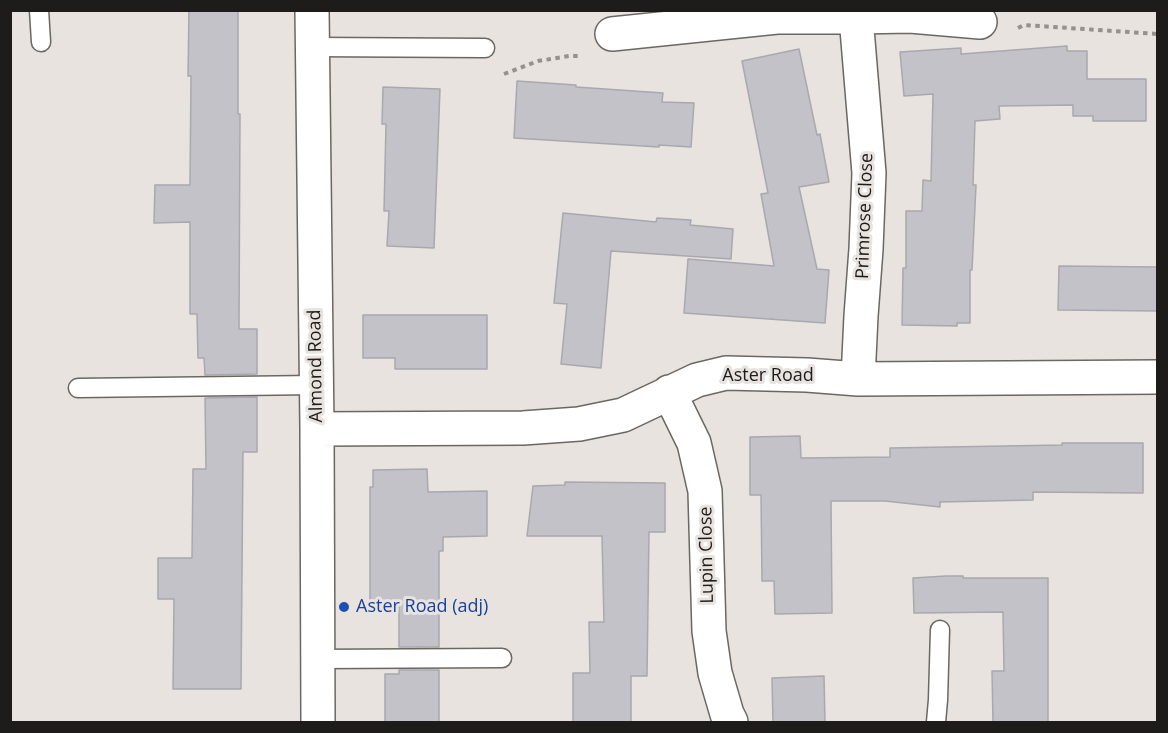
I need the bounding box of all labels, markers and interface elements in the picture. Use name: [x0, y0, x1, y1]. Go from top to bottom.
street label: Primrose Close: [852, 152, 878, 280]
street label: Almond Road: [304, 309, 328, 423]
street label: Aster Road: [722, 365, 814, 387]
street label: Lupin Close: [695, 506, 719, 604]
place label: Aster Road (adj): [356, 596, 488, 618]
marker: Aster Road (adj): [337, 600, 351, 614]

